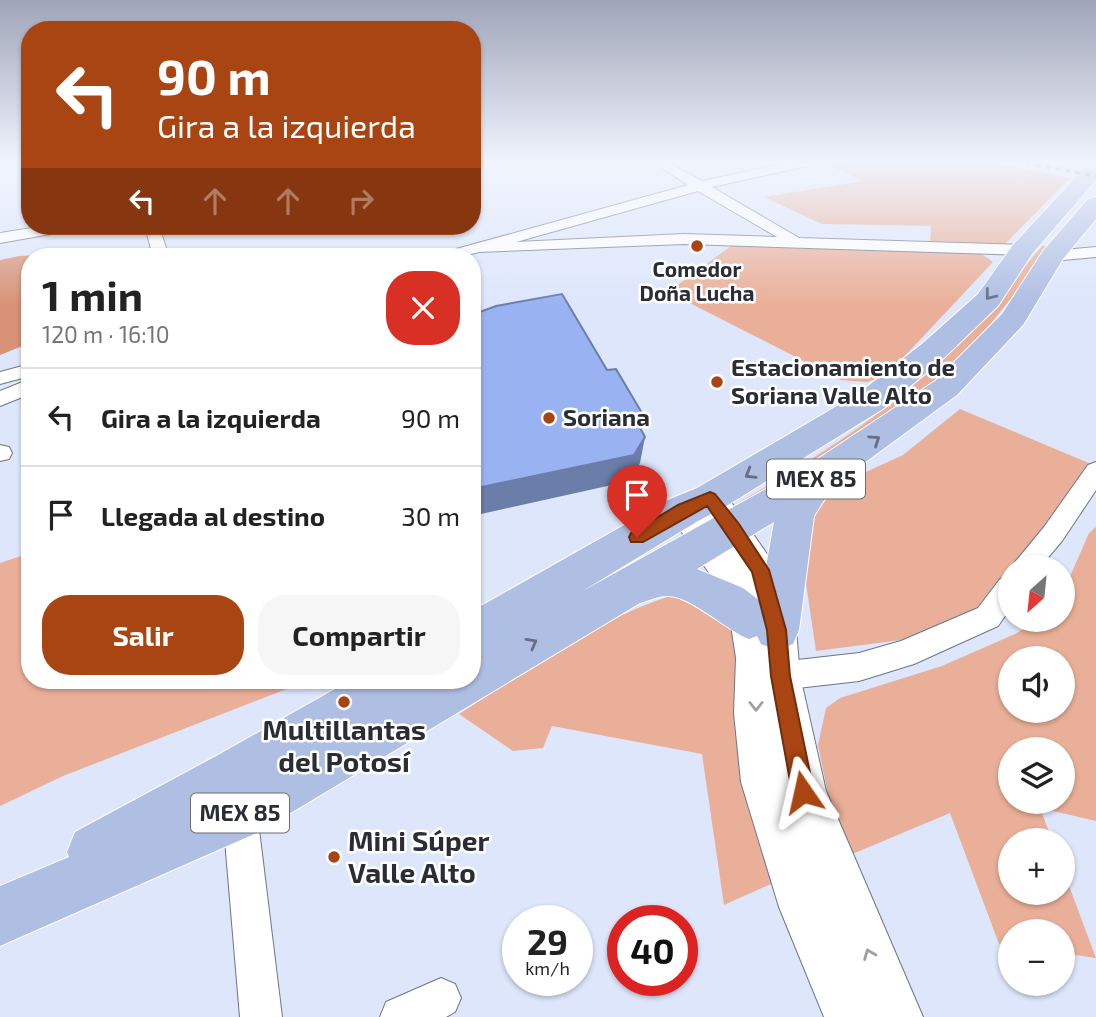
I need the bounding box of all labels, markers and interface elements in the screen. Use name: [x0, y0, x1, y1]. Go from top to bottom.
text: 90 m: [157, 46, 271, 105]
icon: left: [42, 49, 133, 140]
text: Gira a la izquierda: [157, 106, 416, 144]
icon: left: [123, 182, 161, 220]
icon: ahead: [196, 182, 234, 220]
icon: ahead: [269, 182, 307, 220]
icon: right: [342, 182, 380, 220]
marker: Comedor Doña Lucha: [689, 238, 705, 254]
place label: Comedor Doña Lucha: [640, 256, 754, 305]
text: 1 min: [42, 269, 143, 319]
button: close: [386, 271, 460, 345]
one-way arrow: [986, 287, 999, 300]
text: 120 m · 16:10: [42, 320, 170, 348]
place label: Estacionamiento de Soriana Valle Alto: [731, 352, 955, 409]
marker: Estacionamiento de Soriana Valle Alto: [709, 374, 725, 390]
icon: left: [42, 398, 80, 436]
text: Gira a la izquierda: [101, 402, 321, 433]
text: 90 m: [401, 402, 460, 433]
place label: Soriana: [563, 402, 650, 431]
marker: Soriana: [541, 410, 557, 426]
one-way arrow: [867, 435, 880, 448]
road number: MEX 85: [767, 460, 865, 499]
pin: [607, 465, 667, 537]
one-way arrow: [745, 465, 758, 478]
icon: arrive: [618, 476, 656, 514]
icon: arrive: [42, 496, 80, 534]
text: Llegada al destino: [101, 500, 325, 531]
text: 30 m: [401, 500, 460, 531]
north arrow: [998, 555, 1074, 632]
map controls: [998, 555, 1075, 996]
button: Salir: [42, 595, 244, 675]
button: Compartir: [258, 595, 460, 675]
one-way arrow: [525, 638, 537, 651]
button: sound: [998, 646, 1075, 723]
marker: Multillantas del Potosí: [336, 694, 352, 710]
one-way arrow: [748, 700, 763, 711]
place label: Multillantas del Potosí: [262, 712, 426, 778]
button: layers: [998, 737, 1075, 814]
position arrow: [766, 755, 840, 829]
road number: MEX 85: [191, 793, 289, 832]
place label: Mini Súper Valle Alto: [348, 823, 490, 889]
button: +: [998, 828, 1075, 905]
marker: Mini Súper Valle Alto: [326, 849, 342, 865]
speed limit sign: 40: [607, 905, 698, 996]
button: −: [998, 919, 1075, 996]
text: 29: [527, 920, 568, 962]
one-way arrow: [863, 948, 877, 961]
text: km/h: [525, 957, 570, 979]

